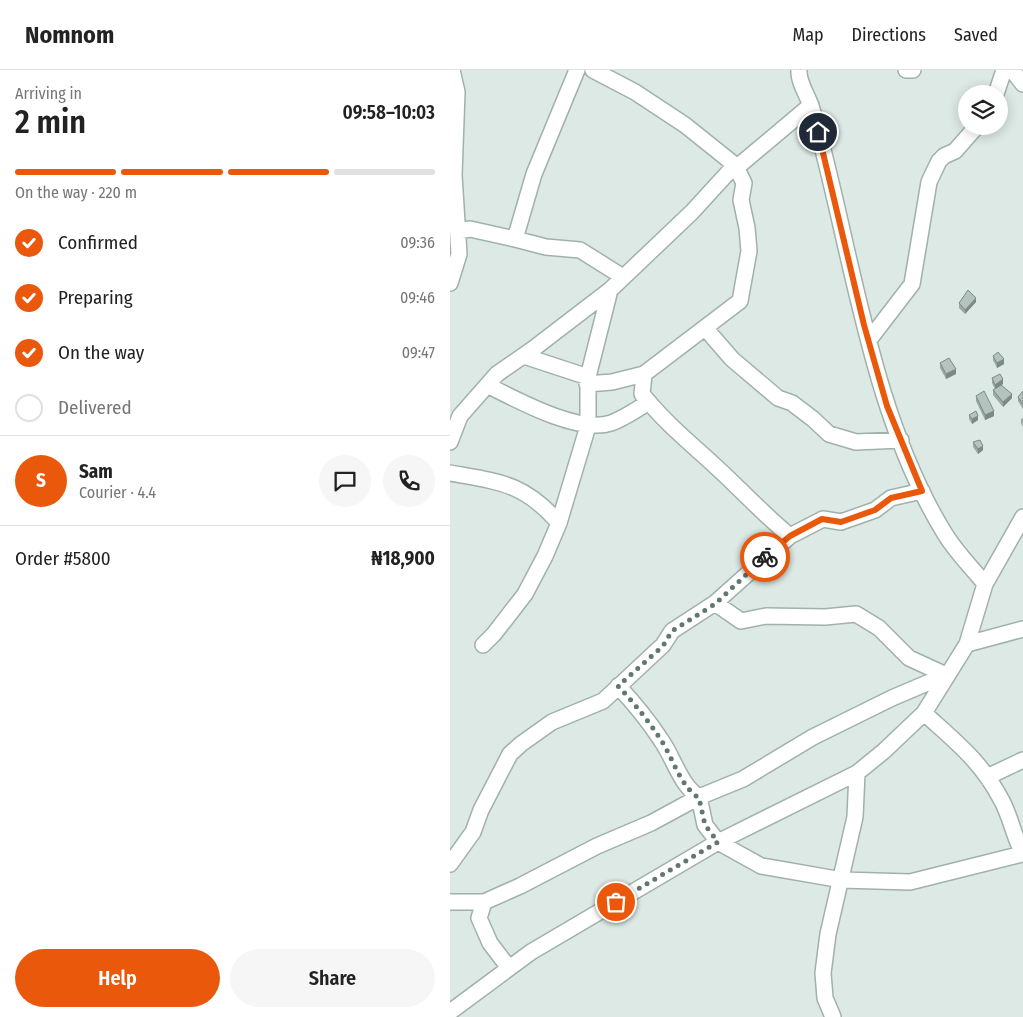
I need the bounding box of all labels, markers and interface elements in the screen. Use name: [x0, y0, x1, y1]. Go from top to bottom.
text: Nomnom: [25, 21, 114, 49]
text: Map: [792, 24, 824, 46]
text: Directions: [852, 24, 926, 46]
text: Saved: [954, 24, 998, 46]
text: Arriving in: [15, 84, 82, 103]
map controls: [958, 85, 1008, 135]
button: layers: [958, 85, 1008, 135]
text: 09:58–10:03: [343, 101, 435, 124]
text: 2 min: [15, 103, 86, 141]
pin: [797, 111, 839, 153]
icon: home: [804, 118, 832, 146]
text: On the way · 220 m: [15, 183, 137, 202]
icon: check: [15, 229, 43, 257]
text: Confirmed: [58, 231, 138, 254]
text: 09:36: [400, 233, 435, 252]
icon: check: [15, 284, 43, 312]
text: Preparing: [58, 286, 133, 309]
text: 09:46: [400, 288, 435, 307]
icon: check: [15, 339, 43, 367]
text: On the way: [58, 341, 144, 364]
text: 09:47: [402, 343, 435, 362]
text: Delivered: [58, 396, 132, 419]
button: chat: [319, 455, 371, 507]
button: phone: [383, 455, 435, 507]
text: Sam: [79, 460, 113, 483]
text: S: [36, 469, 46, 492]
text: Courier · 4.4: [79, 483, 156, 502]
courier: [740, 532, 790, 582]
icon: bike: [751, 543, 779, 571]
text: Order #5800: [15, 547, 111, 570]
text: ₦18,900: [371, 547, 435, 570]
pin: [595, 881, 637, 923]
icon: bag: [602, 888, 630, 916]
button: Help: [15, 949, 220, 1007]
button: Share: [230, 949, 435, 1007]

